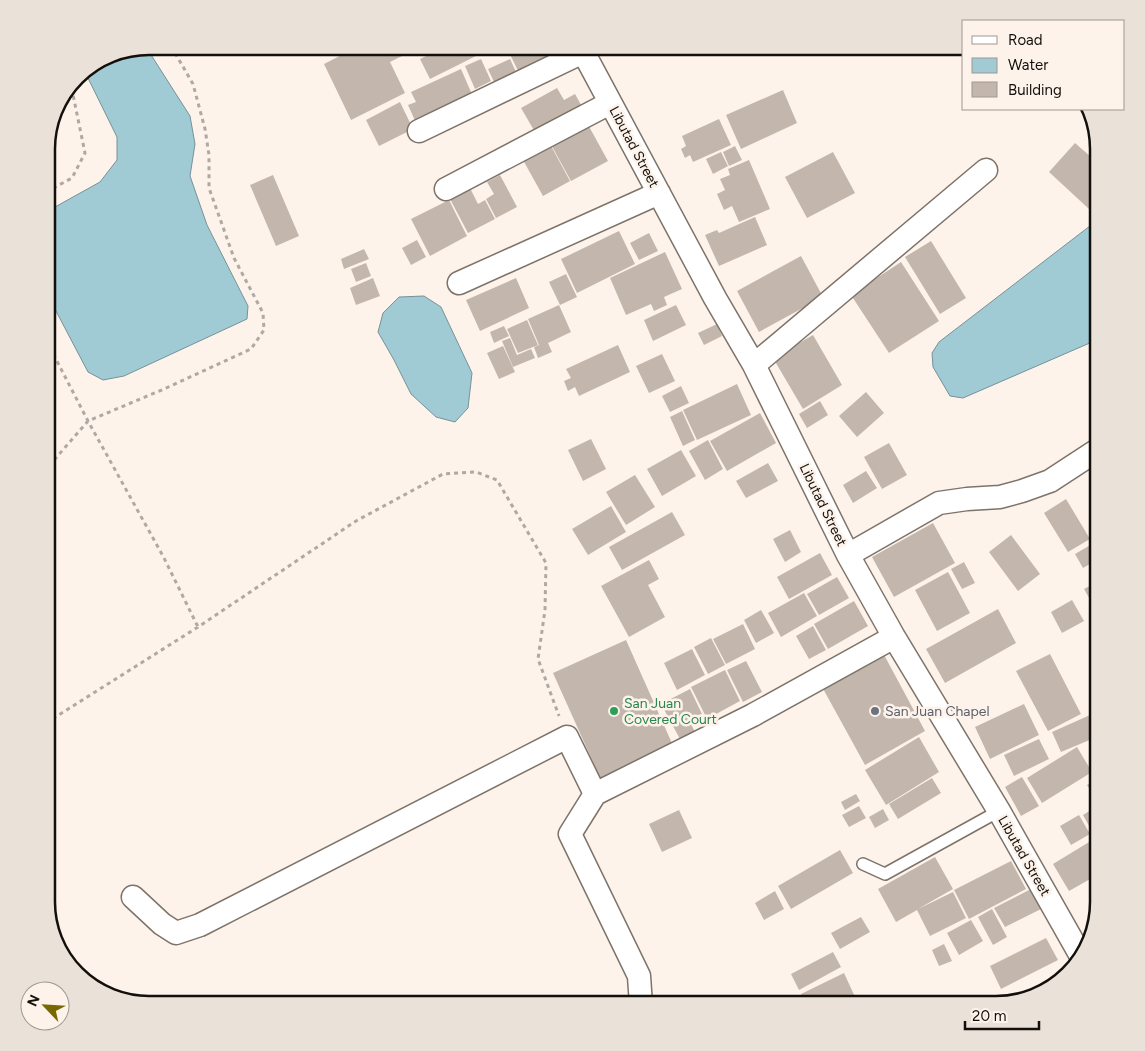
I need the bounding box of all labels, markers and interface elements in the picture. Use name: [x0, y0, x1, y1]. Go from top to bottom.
legend: [962, 20, 1125, 110]
text: Road: [1008, 31, 1043, 49]
text: Water: [1008, 56, 1048, 74]
text: Building: [1008, 81, 1062, 99]
street label: Libutad Street: [605, 103, 663, 191]
street label: Libutad Street: [796, 461, 850, 549]
place label: San Juan Covered Court: [624, 695, 717, 728]
place label: San Juan Chapel: [885, 703, 989, 720]
marker: San Juan Covered Court: [608, 705, 620, 717]
marker: San Juan Chapel: [869, 705, 881, 717]
street label: Libutad Street: [994, 813, 1054, 899]
north arrow: [20, 981, 70, 1031]
text: N: [24, 992, 44, 1009]
scale bar: [965, 998, 1039, 1030]
text: 20 m: [972, 1007, 1006, 1025]

